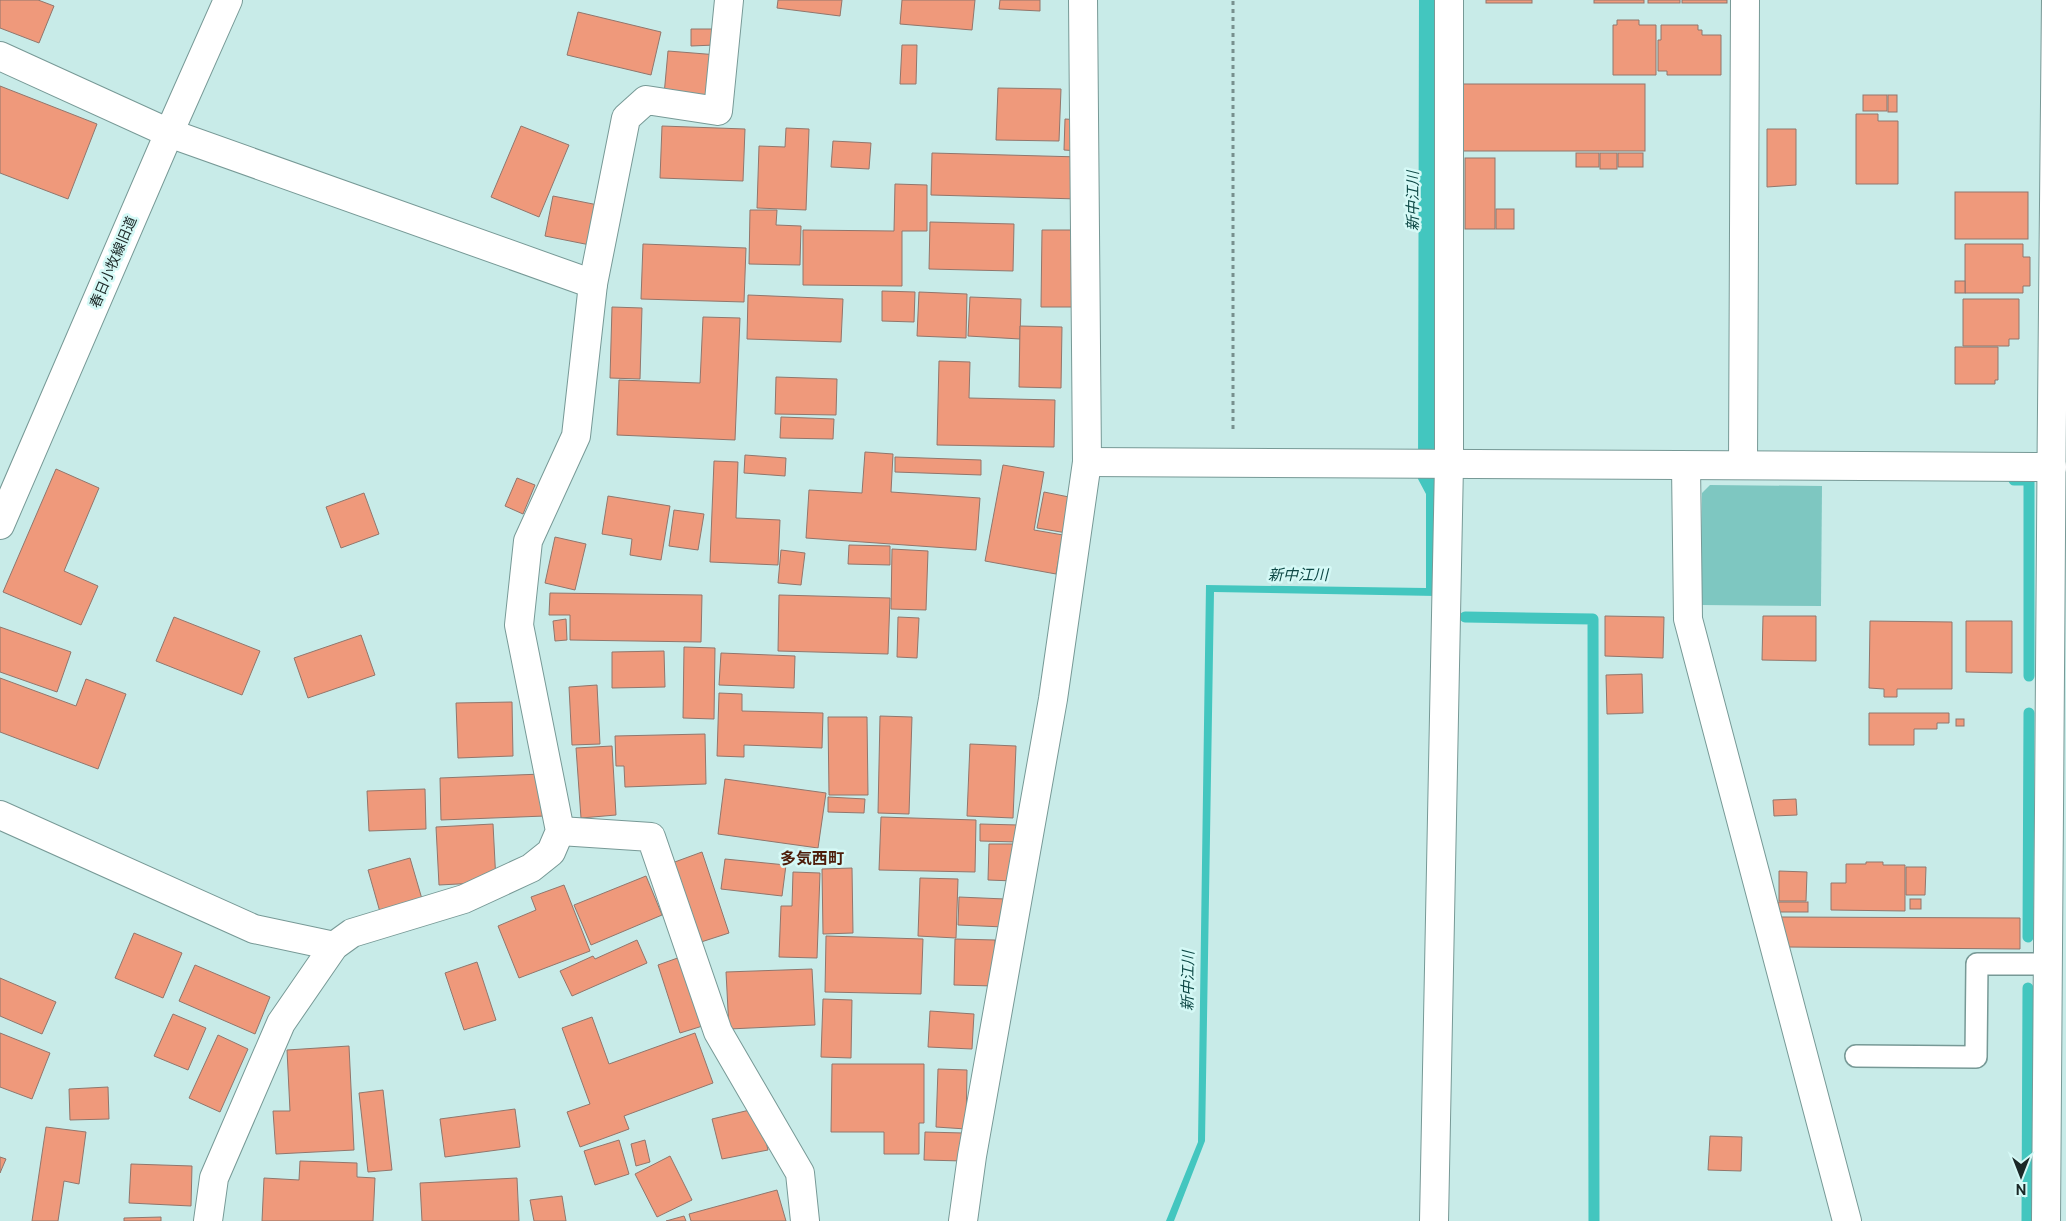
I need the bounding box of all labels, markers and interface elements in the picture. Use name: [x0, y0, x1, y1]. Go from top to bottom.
water label: 新中江川: [1404, 169, 1421, 231]
street label: 春日小牧線旧道: [86, 214, 140, 310]
water label: 新中江川: [1268, 566, 1330, 583]
district label: 多気西町: [780, 849, 844, 868]
water label: 新中江川: [1178, 949, 1197, 1011]
north arrow: [1996, 1151, 2046, 1201]
text: N: [2016, 1181, 2026, 1197]

